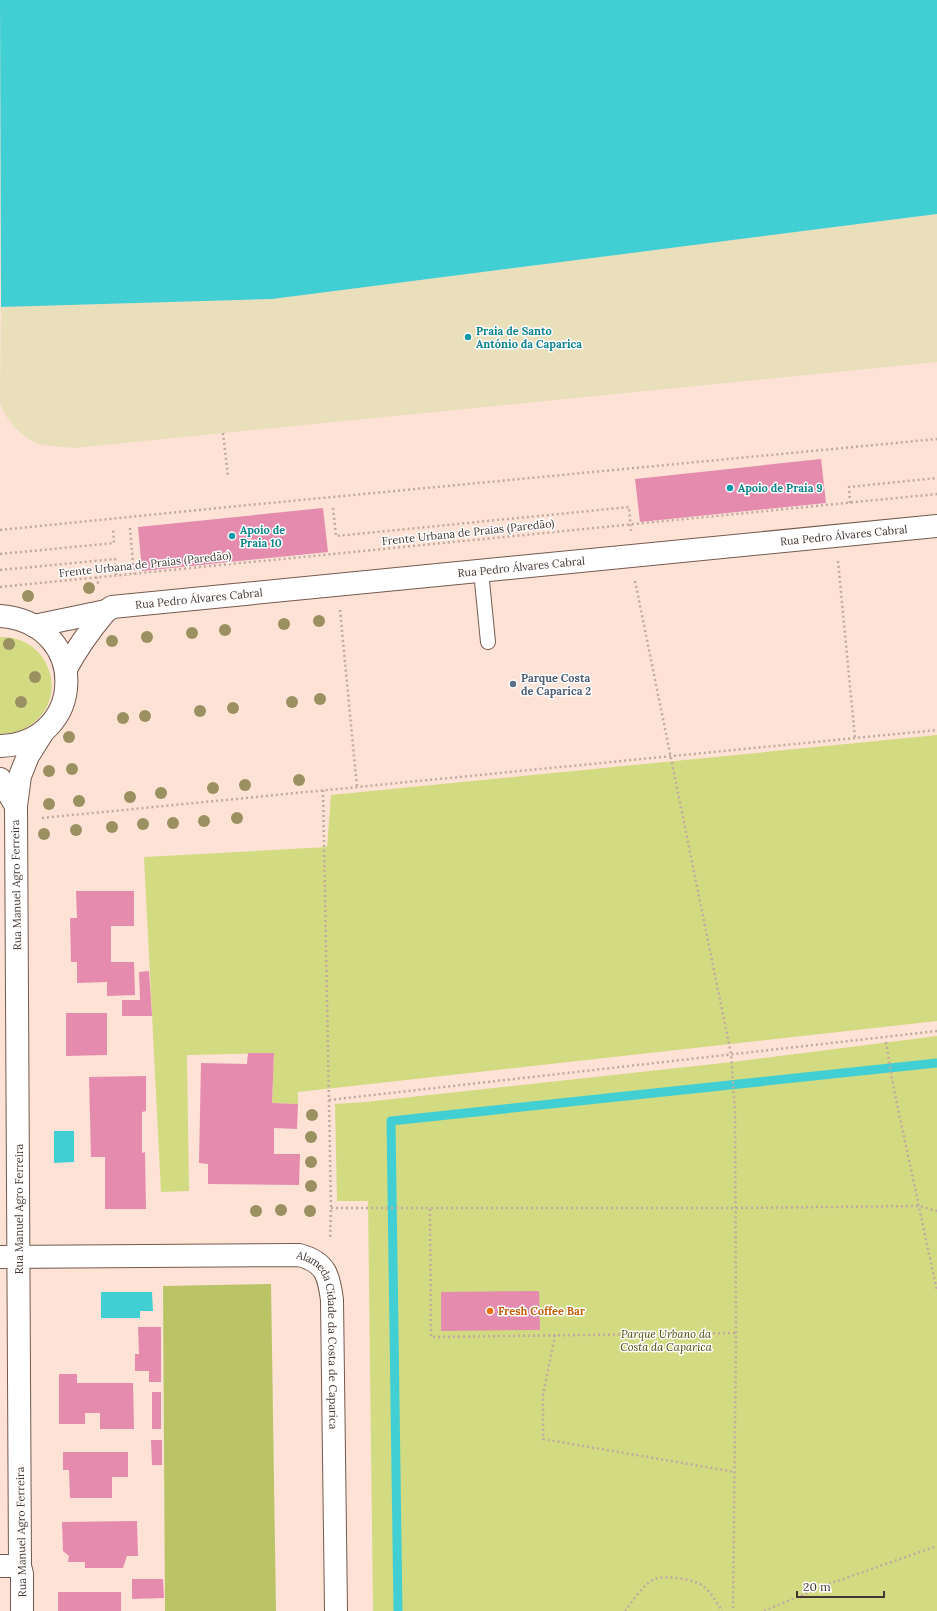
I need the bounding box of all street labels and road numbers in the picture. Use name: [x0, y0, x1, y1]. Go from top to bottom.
street label: Frente Urbana de Praias (Paredão): [381, 516, 555, 549]
street label: Rua Pedro Álvares Cabral: [779, 522, 908, 548]
street label: Frente Urbana de Praias (Paredão): [58, 548, 232, 581]
street label: Rua Pedro Álvares Cabral: [457, 554, 586, 580]
street label: Rua Pedro Álvares Cabral: [134, 585, 263, 612]
street label: Rua Manuel Agro Ferreira: [8, 819, 24, 950]
street label: Rua Manuel Agro Ferreira: [12, 1143, 26, 1274]
street label: Alameda Cidade da Costa de Caparica: [294, 1247, 341, 1430]
street label: Rua Manuel Agro Ferreira: [13, 1466, 29, 1597]

